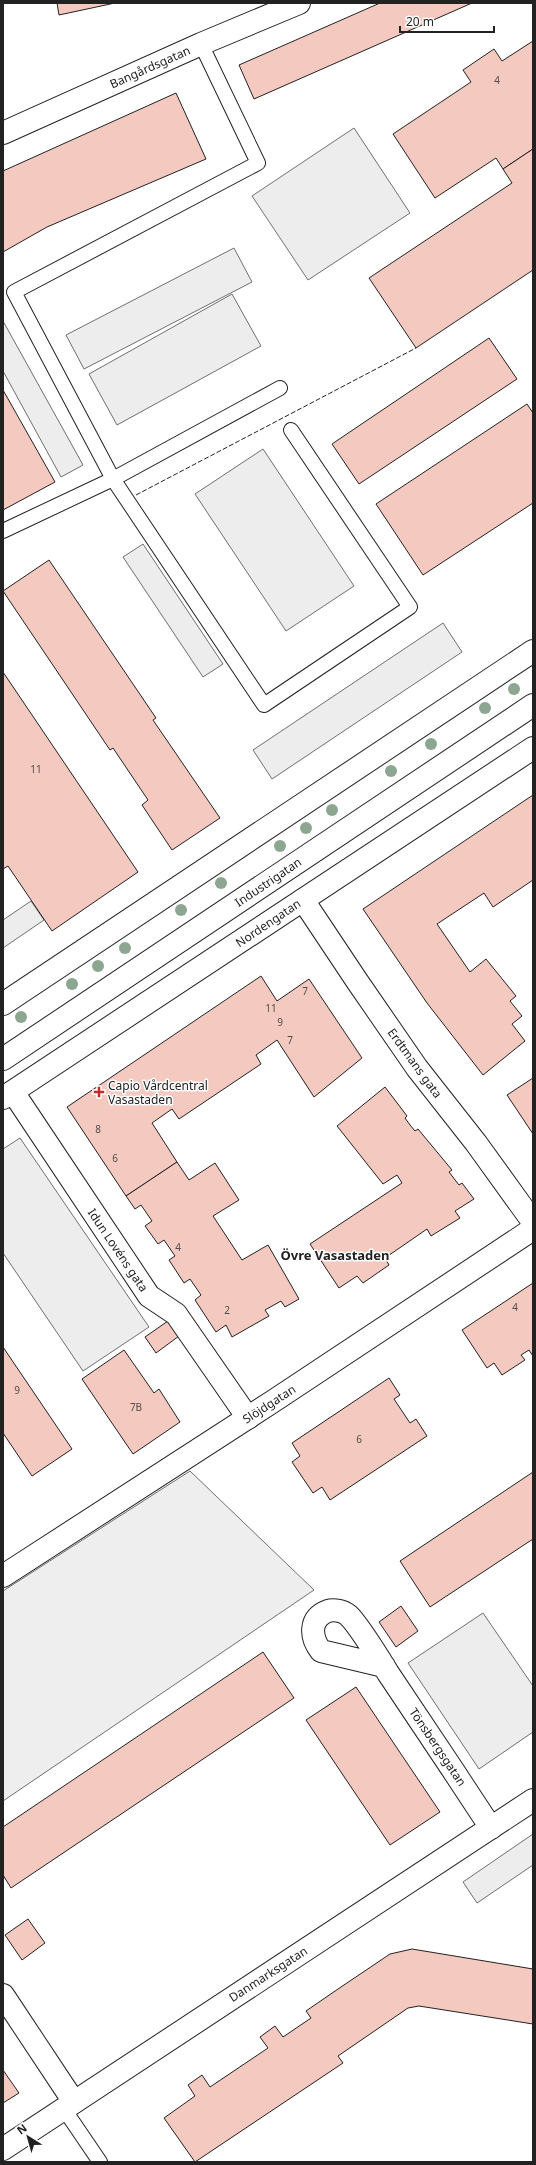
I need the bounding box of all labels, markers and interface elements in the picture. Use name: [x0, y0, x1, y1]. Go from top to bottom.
scale bar: [400, 8, 494, 34]
text: 20 m: [406, 13, 434, 30]
street label: Bangårdsgatan: [107, 42, 193, 92]
house number: 4: [494, 73, 500, 87]
house number: 11: [30, 762, 42, 776]
street label: Industrigatan: [231, 853, 305, 911]
street label: Nordengatan: [232, 895, 304, 951]
house number: 7: [302, 984, 308, 998]
house number: 11: [265, 1001, 277, 1015]
house number: 9: [277, 1015, 283, 1029]
street label: Erdtmans gata: [384, 1025, 446, 1101]
house number: 7: [287, 1033, 293, 1047]
place label: Capio Vårdcentral Vasastaden: [108, 1077, 208, 1108]
marker: Capio Vårdcentral Vasastaden: [93, 1086, 105, 1098]
house number: 8: [95, 1122, 101, 1136]
house number: 6: [112, 1151, 118, 1165]
street label: Idun Lovéns gata: [84, 1205, 152, 1295]
house number: 4: [175, 1240, 181, 1254]
district label: Övre Vasastaden: [280, 1246, 390, 1264]
house number: 4: [512, 1300, 518, 1314]
house number: 2: [224, 1303, 230, 1317]
street label: Slöjdgatan: [239, 1381, 299, 1427]
house number: 9: [14, 1383, 20, 1397]
house number: 7B: [130, 1400, 142, 1414]
house number: 6: [356, 1432, 362, 1446]
street label: Tönsbergsgatan: [406, 1705, 470, 1789]
street label: Danmarksgatan: [225, 1942, 311, 2006]
north arrow: [8, 2117, 48, 2157]
text: N: [14, 2120, 30, 2137]

